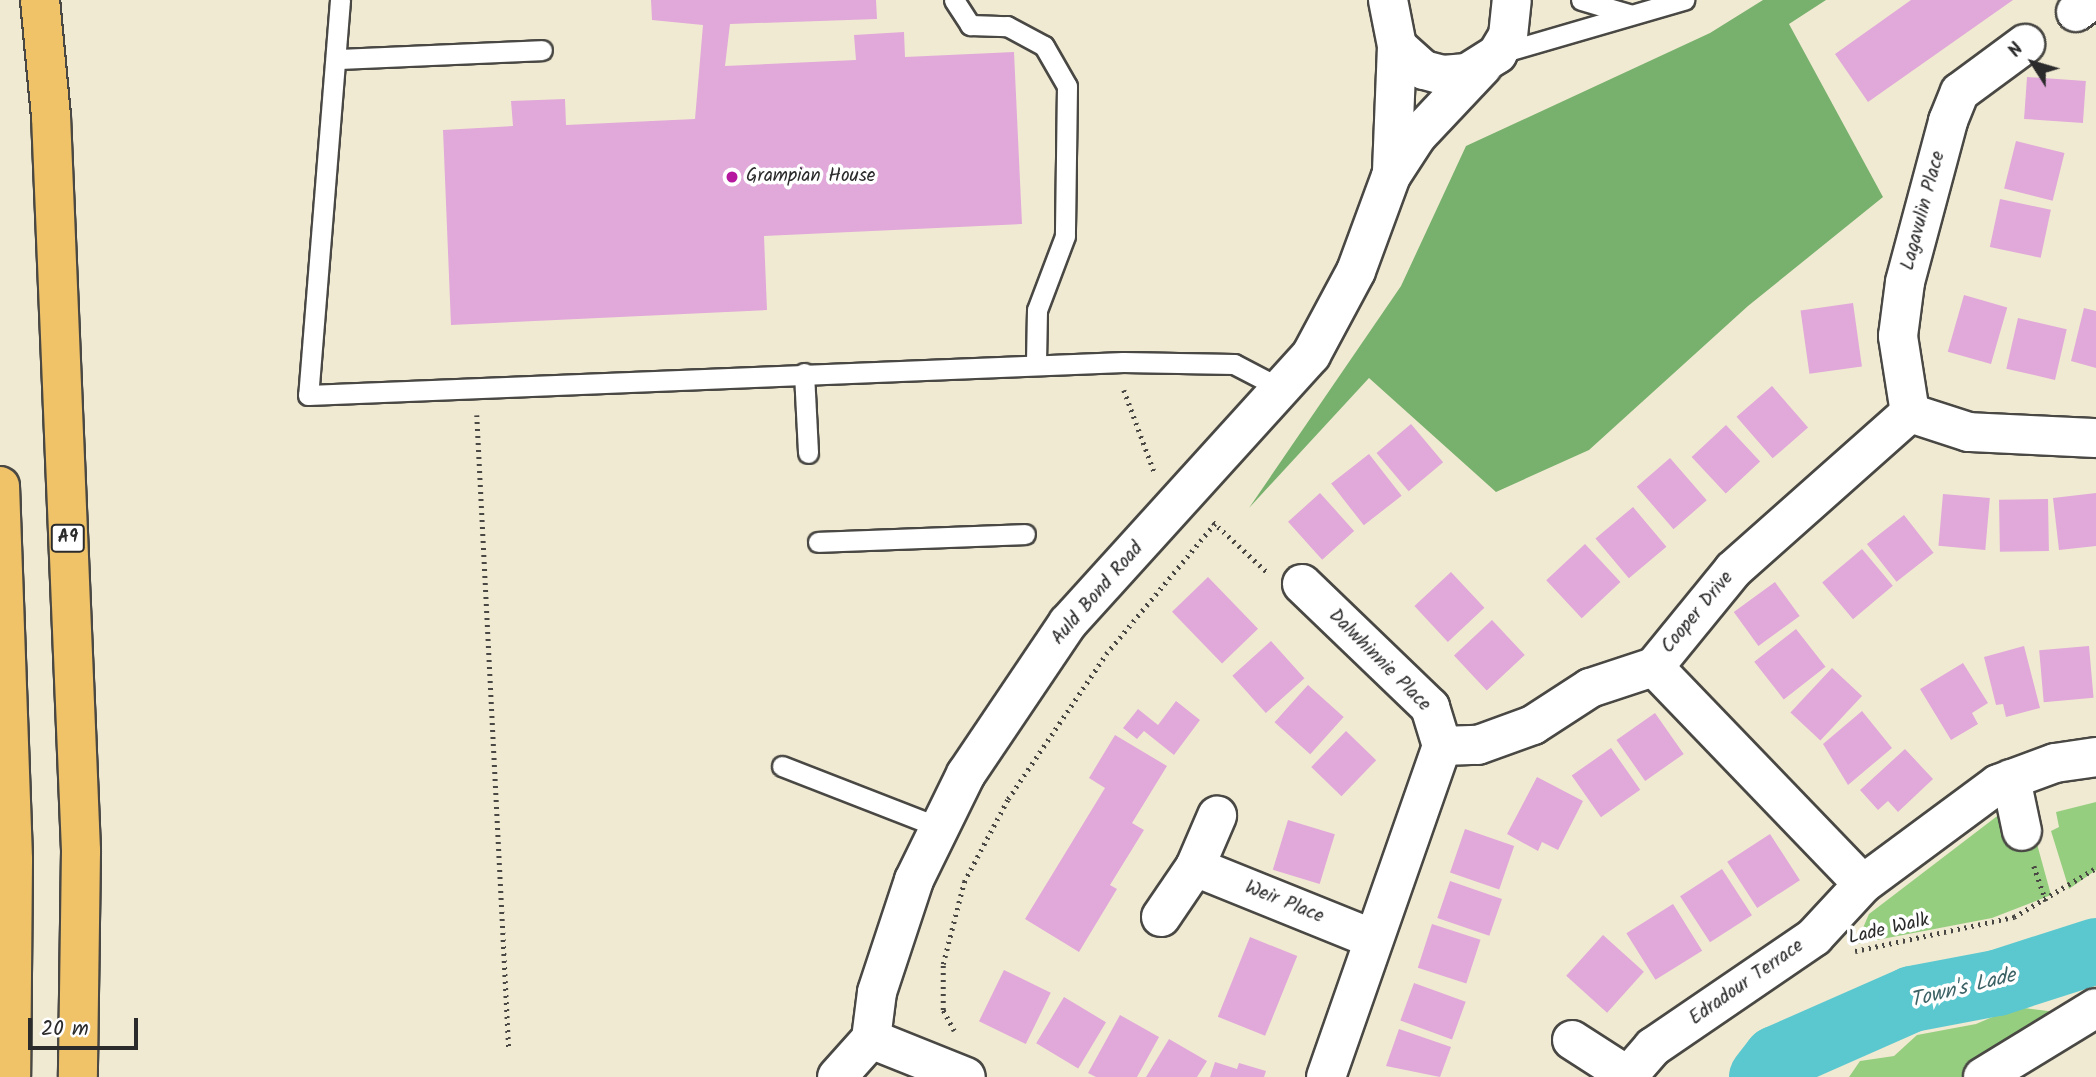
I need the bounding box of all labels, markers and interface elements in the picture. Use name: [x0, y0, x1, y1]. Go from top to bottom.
north arrow: [1998, 28, 2068, 98]
text: N: [2001, 37, 2032, 64]
street label: Lagavulin Place: [1897, 149, 1951, 273]
place label: Grampian House: [746, 166, 875, 188]
marker: Grampian House: [724, 169, 740, 185]
road number: A9: [50, 524, 86, 552]
street label: Auld Bond Road: [1047, 538, 1149, 650]
street label: Cooper Drive: [1657, 567, 1739, 659]
street label: Dalwhinnie Place: [1323, 605, 1435, 717]
street label: Weir Place: [1241, 877, 1327, 929]
street label: Lade Walk: [1846, 910, 1932, 950]
street label: Edradour Terrace: [1686, 935, 1808, 1031]
water label: Town's Lade: [1908, 964, 2018, 1014]
scale bar: [32, 1004, 142, 1048]
text: 20 m: [41, 1013, 89, 1046]

